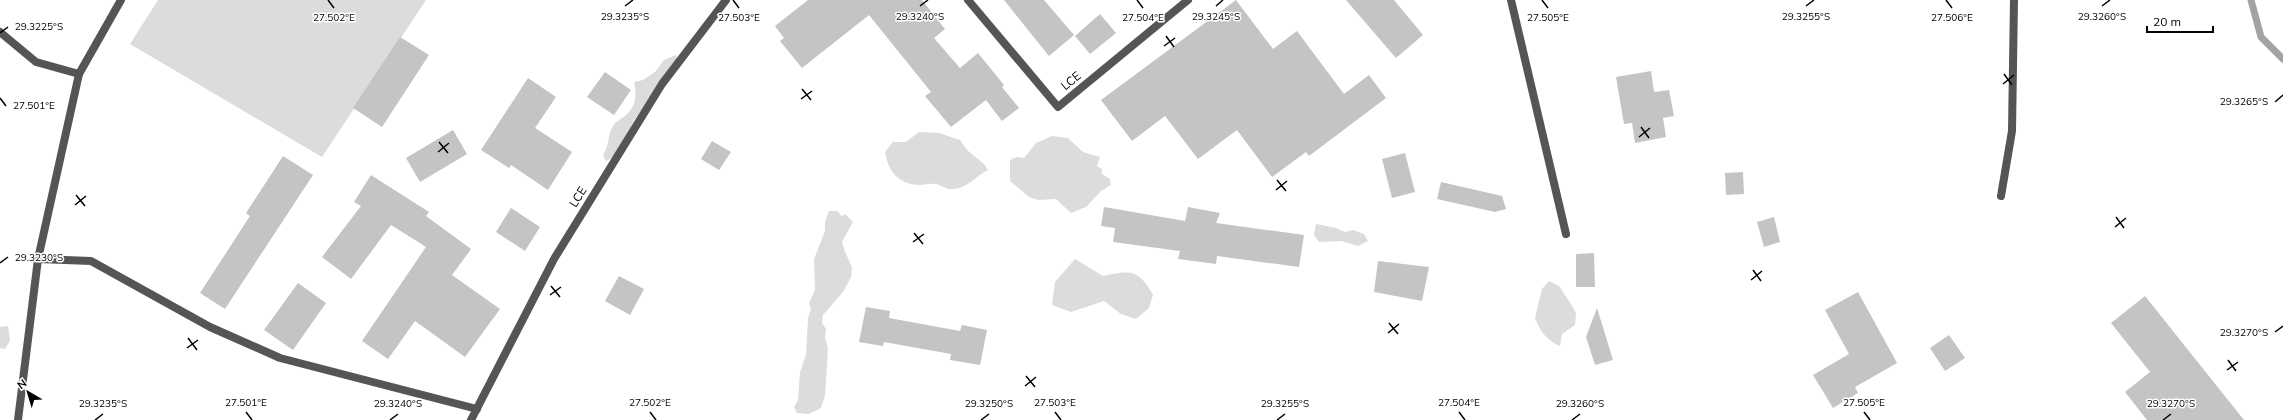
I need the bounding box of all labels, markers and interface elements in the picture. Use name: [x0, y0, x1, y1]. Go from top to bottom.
scale bar: [2147, 8, 2213, 34]
text: 29.3235°S: [601, 10, 649, 23]
text: 29.3240°S: [896, 10, 944, 23]
text: 29.3245°S: [1192, 10, 1240, 23]
text: 29.3255°S: [1782, 10, 1830, 23]
text: 29.3260°S: [2078, 10, 2126, 23]
text: 27.502°E: [313, 11, 355, 24]
text: 27.503°E: [718, 11, 760, 24]
text: 27.504°E: [1122, 11, 1164, 24]
text: 27.505°E: [1527, 11, 1569, 24]
text: 27.506°E: [1931, 11, 1973, 24]
text: 20 m: [2153, 14, 2181, 29]
text: 29.3225°S: [15, 20, 63, 33]
street label: LCE: [1058, 68, 1084, 93]
text: 29.3265°S: [2220, 95, 2268, 108]
text: 27.501°E: [13, 99, 55, 112]
street label: LCE: [566, 184, 590, 210]
text: 29.3230°S: [15, 251, 63, 264]
text: 29.3270°S: [2220, 326, 2268, 339]
north arrow: [8, 372, 48, 412]
text: N: [14, 376, 29, 392]
text: 27.501°E: [225, 396, 267, 409]
text: 27.502°E: [629, 396, 671, 409]
text: 27.503°E: [1034, 396, 1076, 409]
text: 27.504°E: [1438, 396, 1480, 409]
text: 27.505°E: [1843, 396, 1885, 409]
text: 29.3235°S: [79, 397, 127, 410]
text: 29.3240°S: [374, 397, 422, 410]
text: 29.3250°S: [965, 397, 1013, 410]
text: 29.3255°S: [1261, 397, 1309, 410]
text: 29.3260°S: [1556, 397, 1604, 410]
text: 29.3270°S: [2147, 397, 2195, 410]

